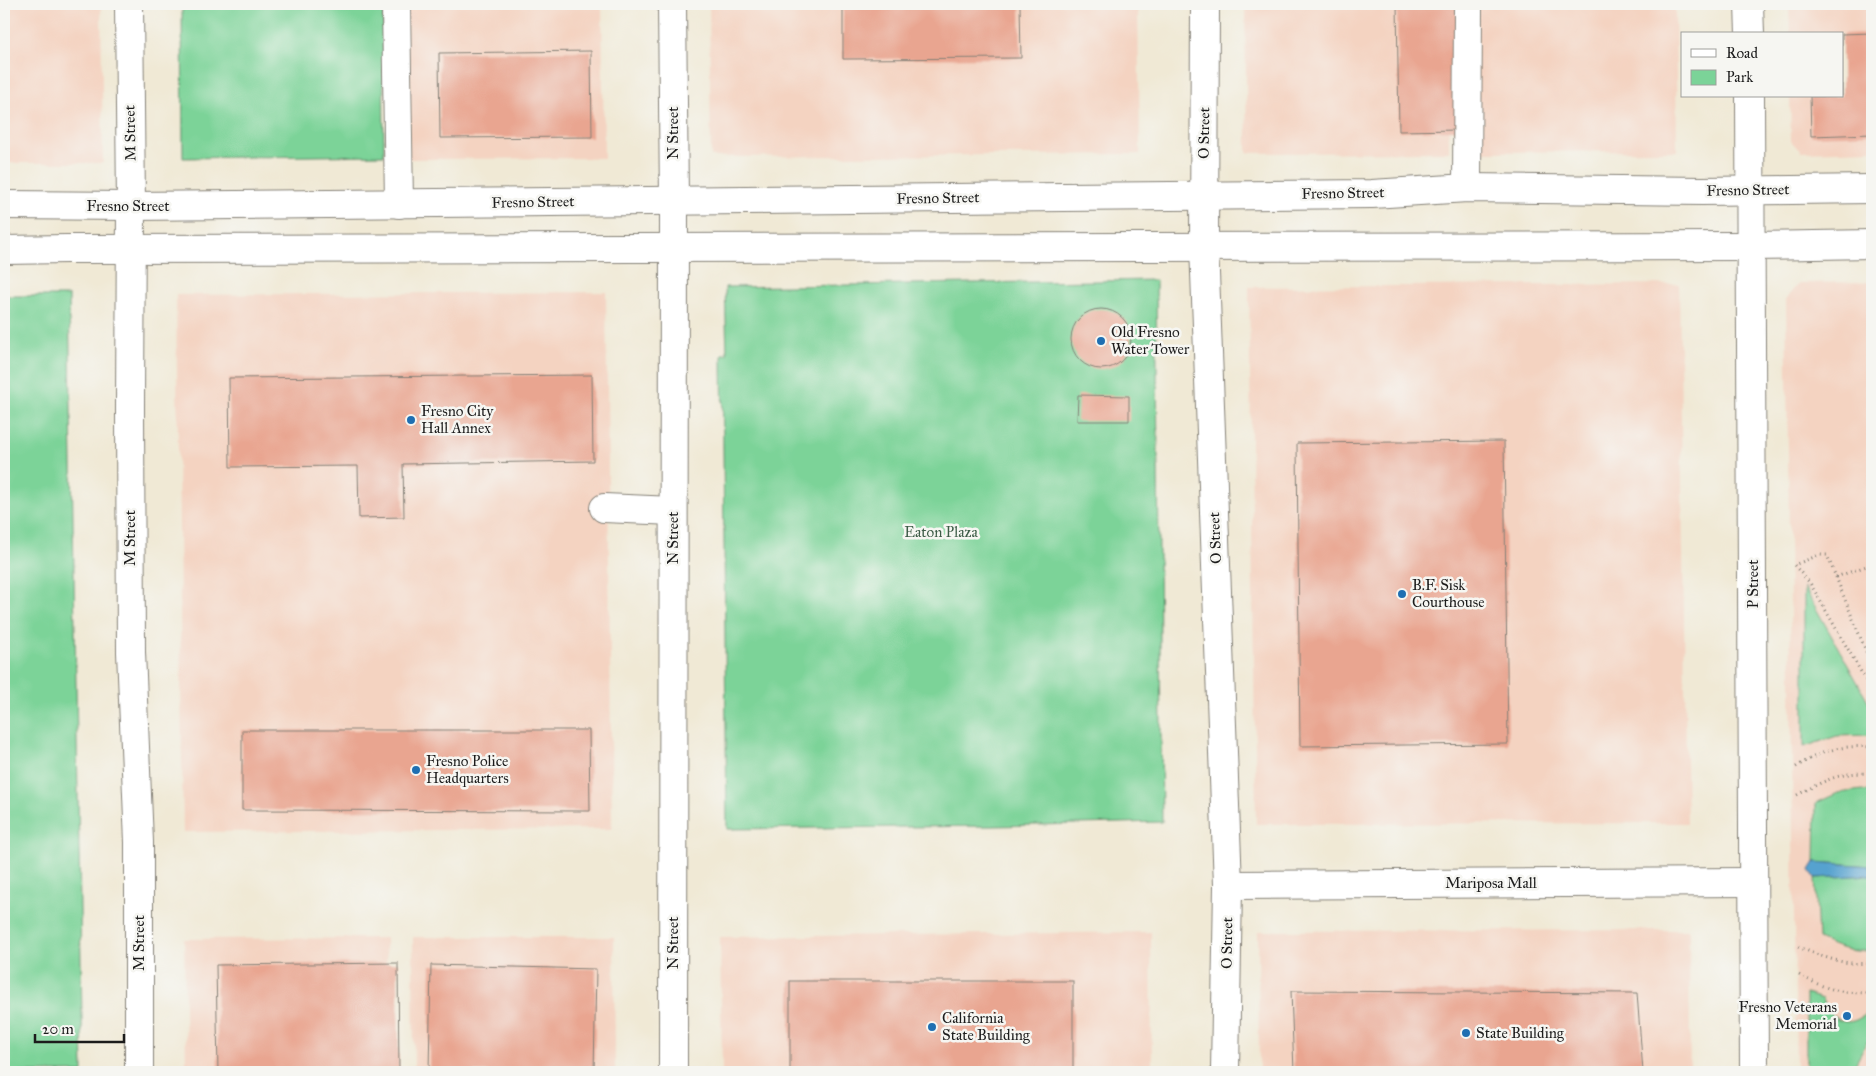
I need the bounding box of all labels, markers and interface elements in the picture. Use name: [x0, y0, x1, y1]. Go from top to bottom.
legend: [1681, 32, 1844, 98]
text: Road: [1726, 44, 1758, 62]
text: Park: [1726, 68, 1753, 86]
street label: M Street: [121, 104, 139, 161]
street label: N Street: [664, 106, 682, 160]
street label: O Street: [1195, 106, 1213, 159]
street label: Fresno Street: [1706, 180, 1790, 200]
street label: Fresno Street: [1301, 183, 1385, 203]
street label: Fresno Street: [896, 188, 980, 208]
street label: Fresno Street: [491, 192, 575, 212]
street label: Fresno Street: [87, 197, 170, 215]
place label: Old Fresno Water Tower: [1111, 323, 1190, 358]
marker: Old Fresno Water Tower: [1095, 335, 1107, 347]
place label: Fresno City Hall Annex: [421, 402, 494, 437]
marker: Fresno City Hall Annex: [405, 414, 417, 426]
street label: M Street: [121, 509, 139, 566]
street label: N Street: [664, 511, 682, 565]
street label: O Street: [1205, 511, 1225, 564]
park label: Eaton Plaza: [904, 523, 978, 541]
street label: P Street: [1744, 559, 1762, 609]
place label: B.F. Sisk Courthouse: [1412, 576, 1485, 611]
marker: B.F. Sisk Courthouse: [1396, 588, 1408, 600]
place label: Fresno Police Headquarters: [426, 752, 509, 788]
marker: Fresno Police Headquarters: [410, 764, 422, 776]
street label: Mariposa Mall: [1445, 874, 1538, 892]
street label: M Street: [130, 914, 148, 971]
street label: N Street: [664, 916, 682, 970]
street label: O Street: [1218, 916, 1236, 969]
place label: Fresno Veterans Memorial: [1739, 998, 1838, 1033]
place label: California State Building: [942, 1009, 1031, 1044]
marker: Fresno Veterans Memorial: [1841, 1010, 1853, 1022]
scale bar: [35, 1011, 124, 1043]
text: 20 m: [42, 1020, 74, 1038]
marker: California State Building: [926, 1021, 938, 1033]
place label: State Building: [1476, 1024, 1565, 1042]
marker: State Building: [1460, 1027, 1472, 1039]

